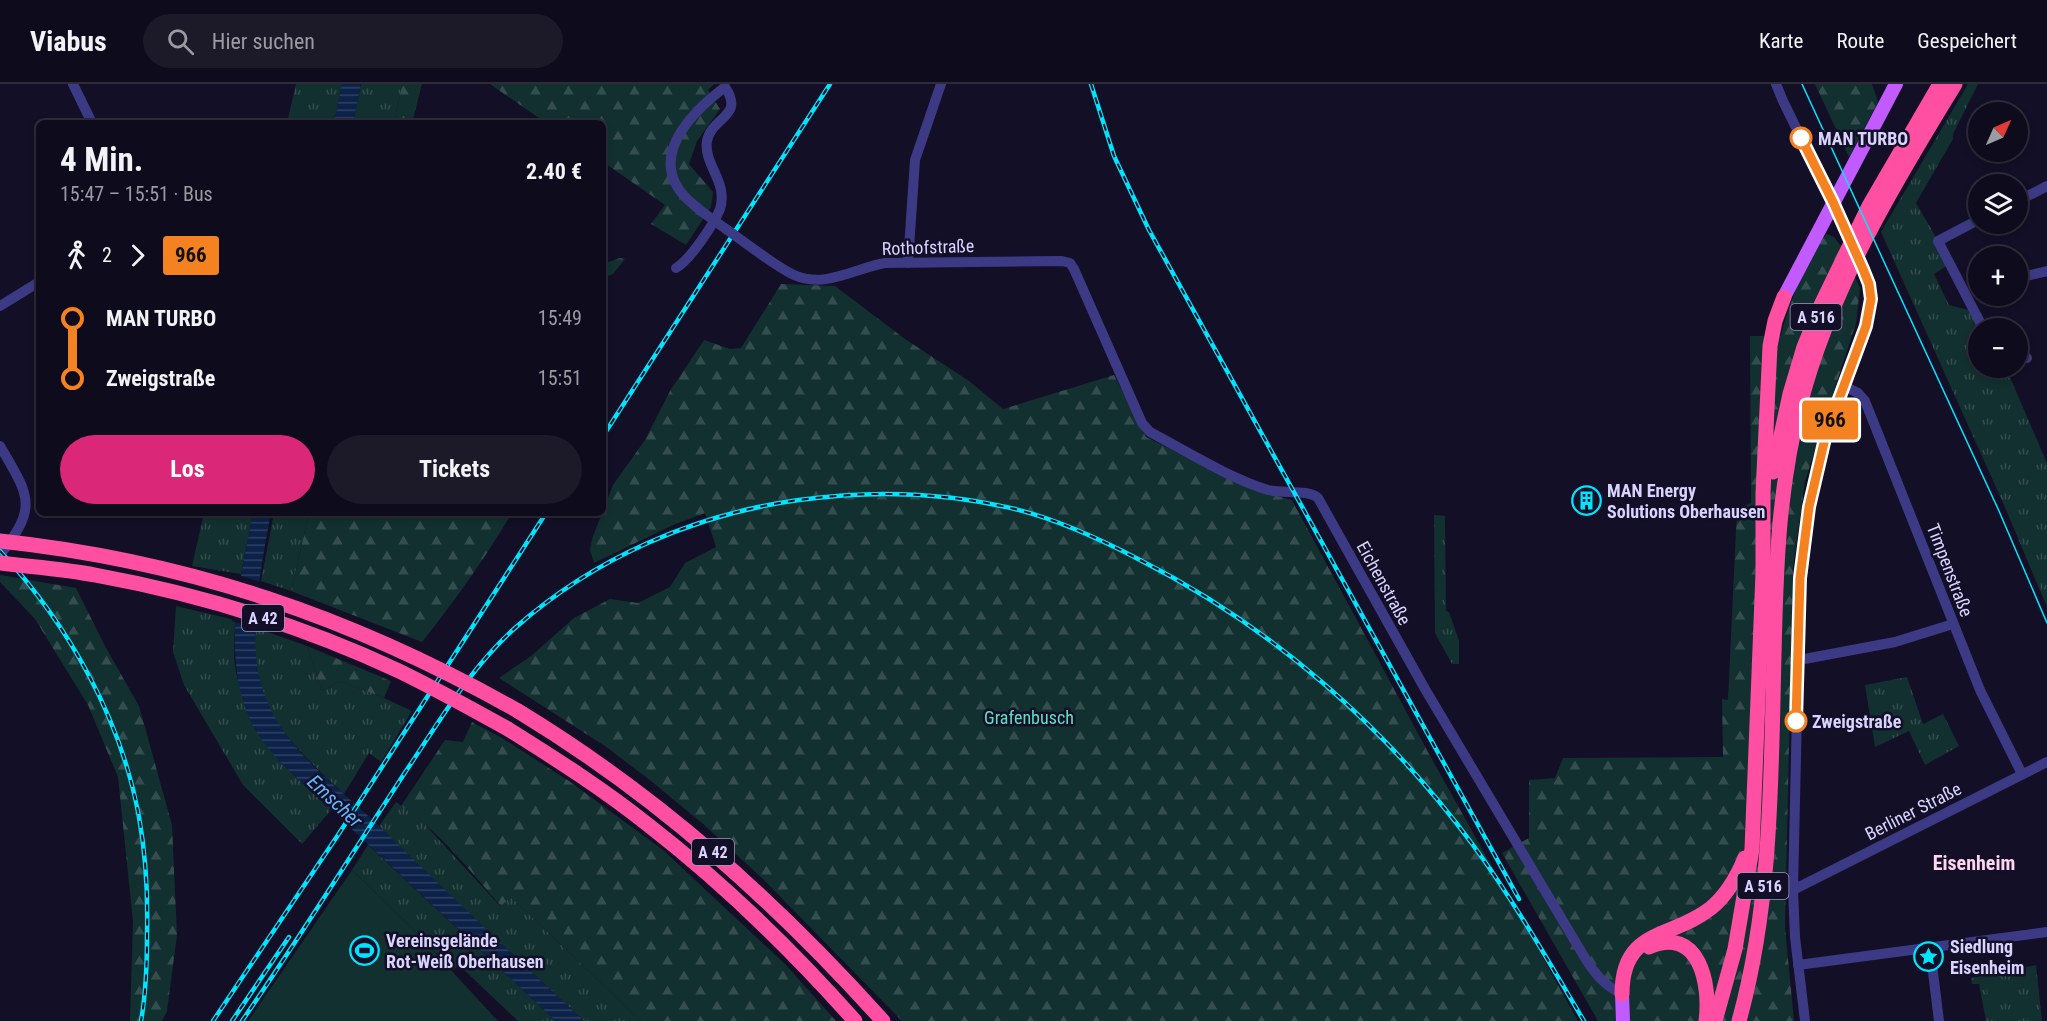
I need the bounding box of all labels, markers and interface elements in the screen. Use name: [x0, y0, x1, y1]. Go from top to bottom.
search box: [143, 14, 563, 68]
text: Viabus: [30, 25, 107, 58]
icon: search: [164, 25, 197, 58]
text: Hier suchen: [212, 29, 315, 54]
text: Karte: [1759, 29, 1803, 53]
text: Route: [1836, 29, 1884, 53]
text: Gespeichert: [1917, 29, 2017, 53]
north arrow: [1968, 102, 2028, 162]
map controls: [1968, 102, 2028, 378]
marker: MAN TURBO: [1790, 127, 1812, 149]
place label: MAN TURBO: [1818, 128, 1908, 149]
text: 4 Min.: [60, 140, 143, 179]
text: 2.40 €: [526, 159, 582, 184]
button: layers: [1968, 174, 2028, 234]
text: 15:47 – 15:51 · Bus: [60, 182, 213, 206]
street label: Rothofstraße: [881, 235, 975, 259]
icon: walk: [60, 239, 93, 272]
icon: forward: [121, 239, 154, 272]
text: 2: [102, 243, 112, 267]
text: 966: [175, 243, 207, 267]
button: +: [1968, 246, 2028, 306]
road number: A 516: [1790, 304, 1842, 330]
text: MAN TURBO: [106, 306, 216, 331]
text: 15:49: [538, 306, 582, 330]
button: −: [1968, 318, 2028, 378]
text: Zweigstraße: [106, 366, 215, 391]
text: 15:51: [538, 366, 582, 390]
line badge: 966: [1796, 400, 1864, 440]
text: 966: [1814, 408, 1846, 432]
button: Los: [60, 435, 315, 504]
button: Tickets: [327, 435, 582, 504]
place label: MAN Energy Solutions Oberhausen: [1607, 480, 1765, 522]
building icon: MAN Energy Solutions Oberhausen: [1570, 484, 1602, 516]
street label: Timpenstraße: [1923, 520, 1977, 620]
street label: Eichenstraße: [1352, 538, 1416, 628]
road number: A 42: [242, 605, 284, 631]
park label: Grafenbusch: [984, 707, 1074, 728]
marker: Zweigstraße: [1785, 710, 1807, 732]
place label: Zweigstraße: [1812, 711, 1902, 732]
water label: Emscher: [303, 770, 368, 833]
street label: Berliner Straße: [1861, 778, 1965, 844]
road number: A 42: [692, 839, 734, 865]
district label: Eisenheim: [1933, 851, 2015, 875]
road number: A 516: [1738, 873, 1788, 899]
place label: Vereinsgelände Rot-Weiß Oberhausen: [386, 930, 544, 972]
sports icon: Vereinsgelände Rot-Weiß Oberhausen: [349, 934, 381, 966]
place label: Siedlung Eisenheim: [1950, 936, 2024, 978]
place icon: Siedlung Eisenheim: [1913, 940, 1945, 972]

